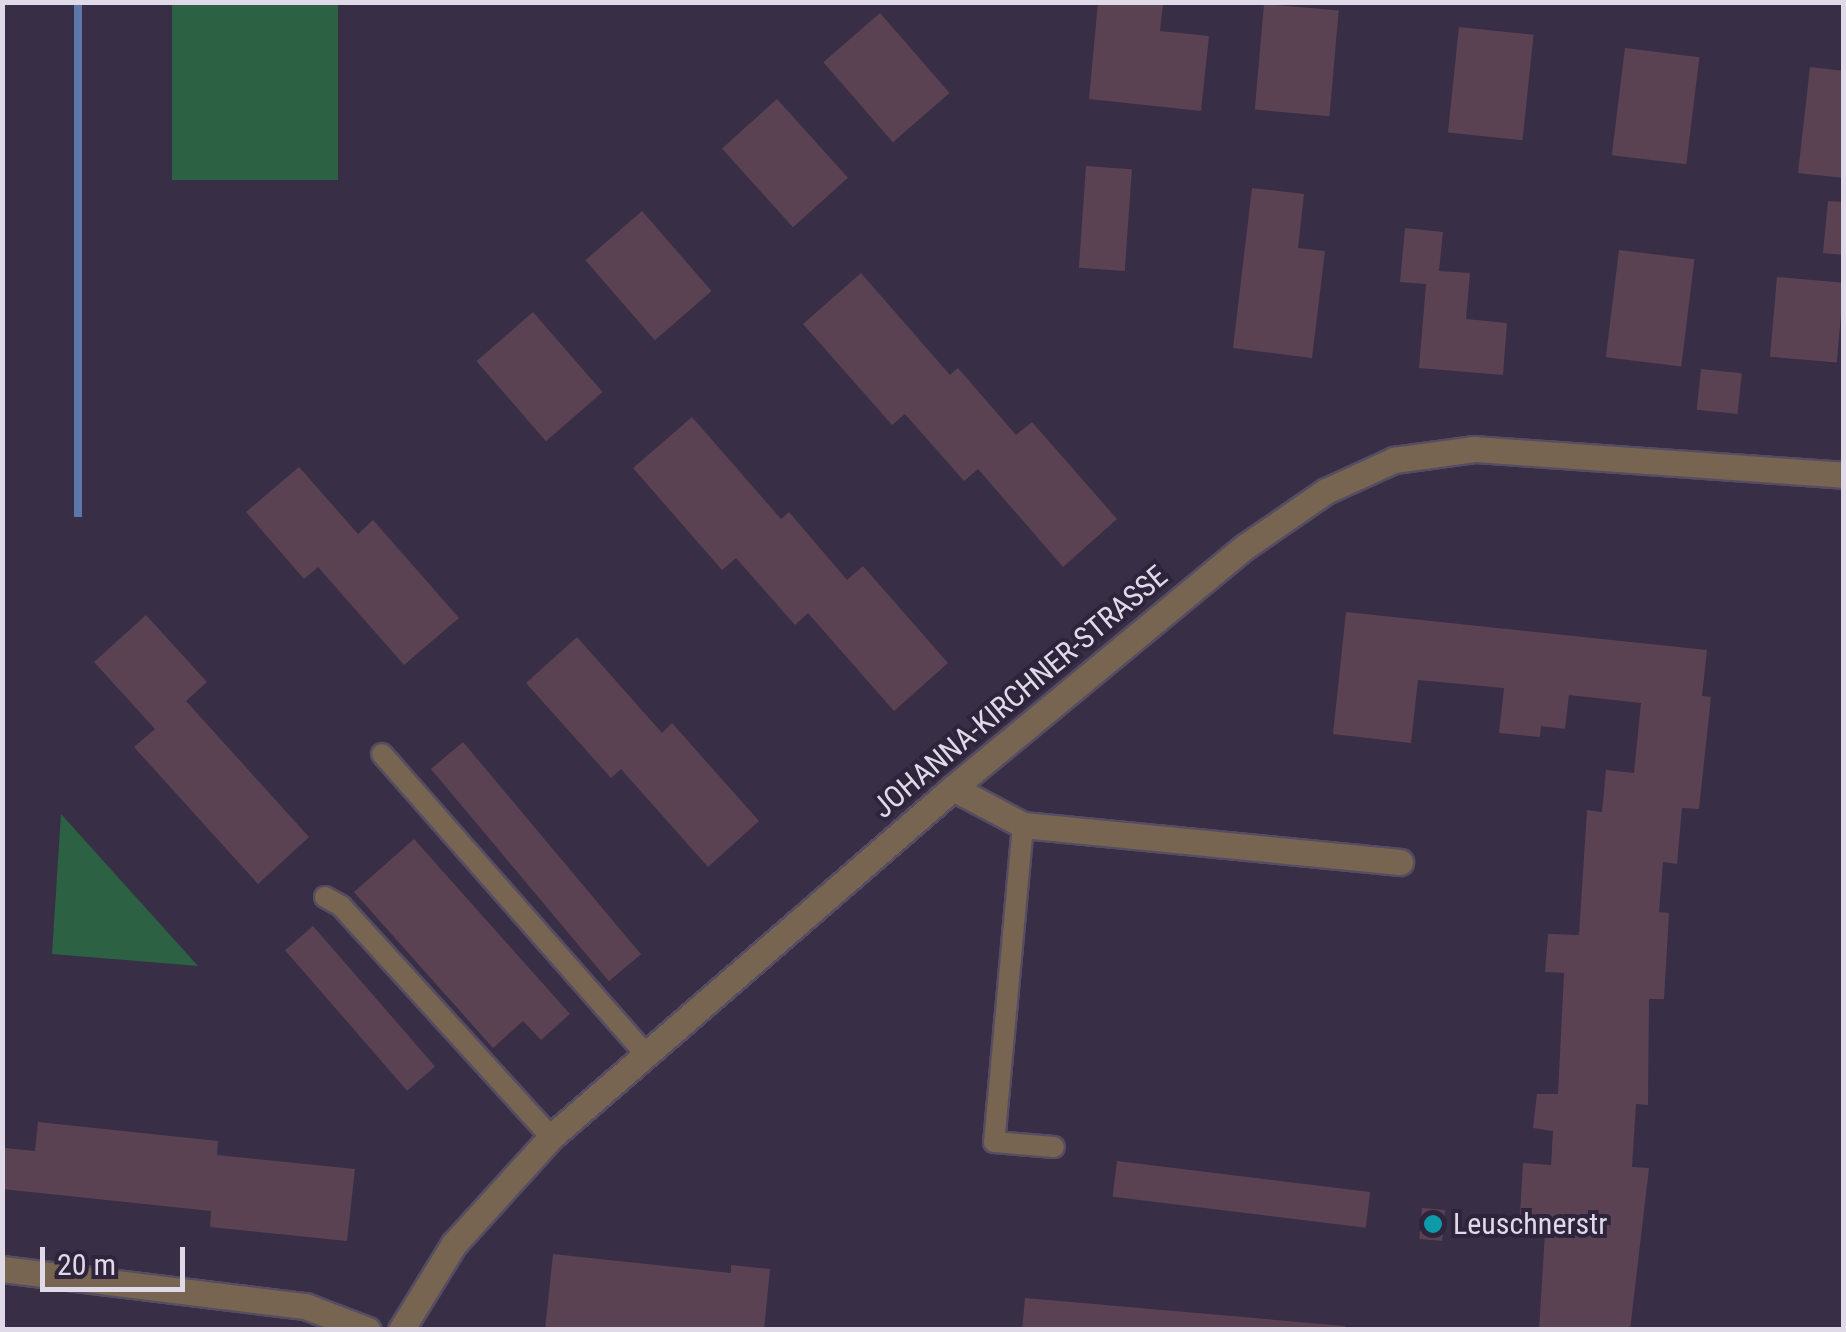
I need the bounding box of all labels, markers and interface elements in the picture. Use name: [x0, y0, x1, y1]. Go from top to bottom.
street label: JOHANNA-KIRCHNER-STRASSE: [865, 558, 1175, 826]
place label: Leuschnerstr: [1453, 1206, 1607, 1242]
marker: Leuschnerstr: [1422, 1213, 1444, 1235]
scale bar: [45, 1227, 190, 1289]
text: 20 m: [57, 1247, 116, 1282]

